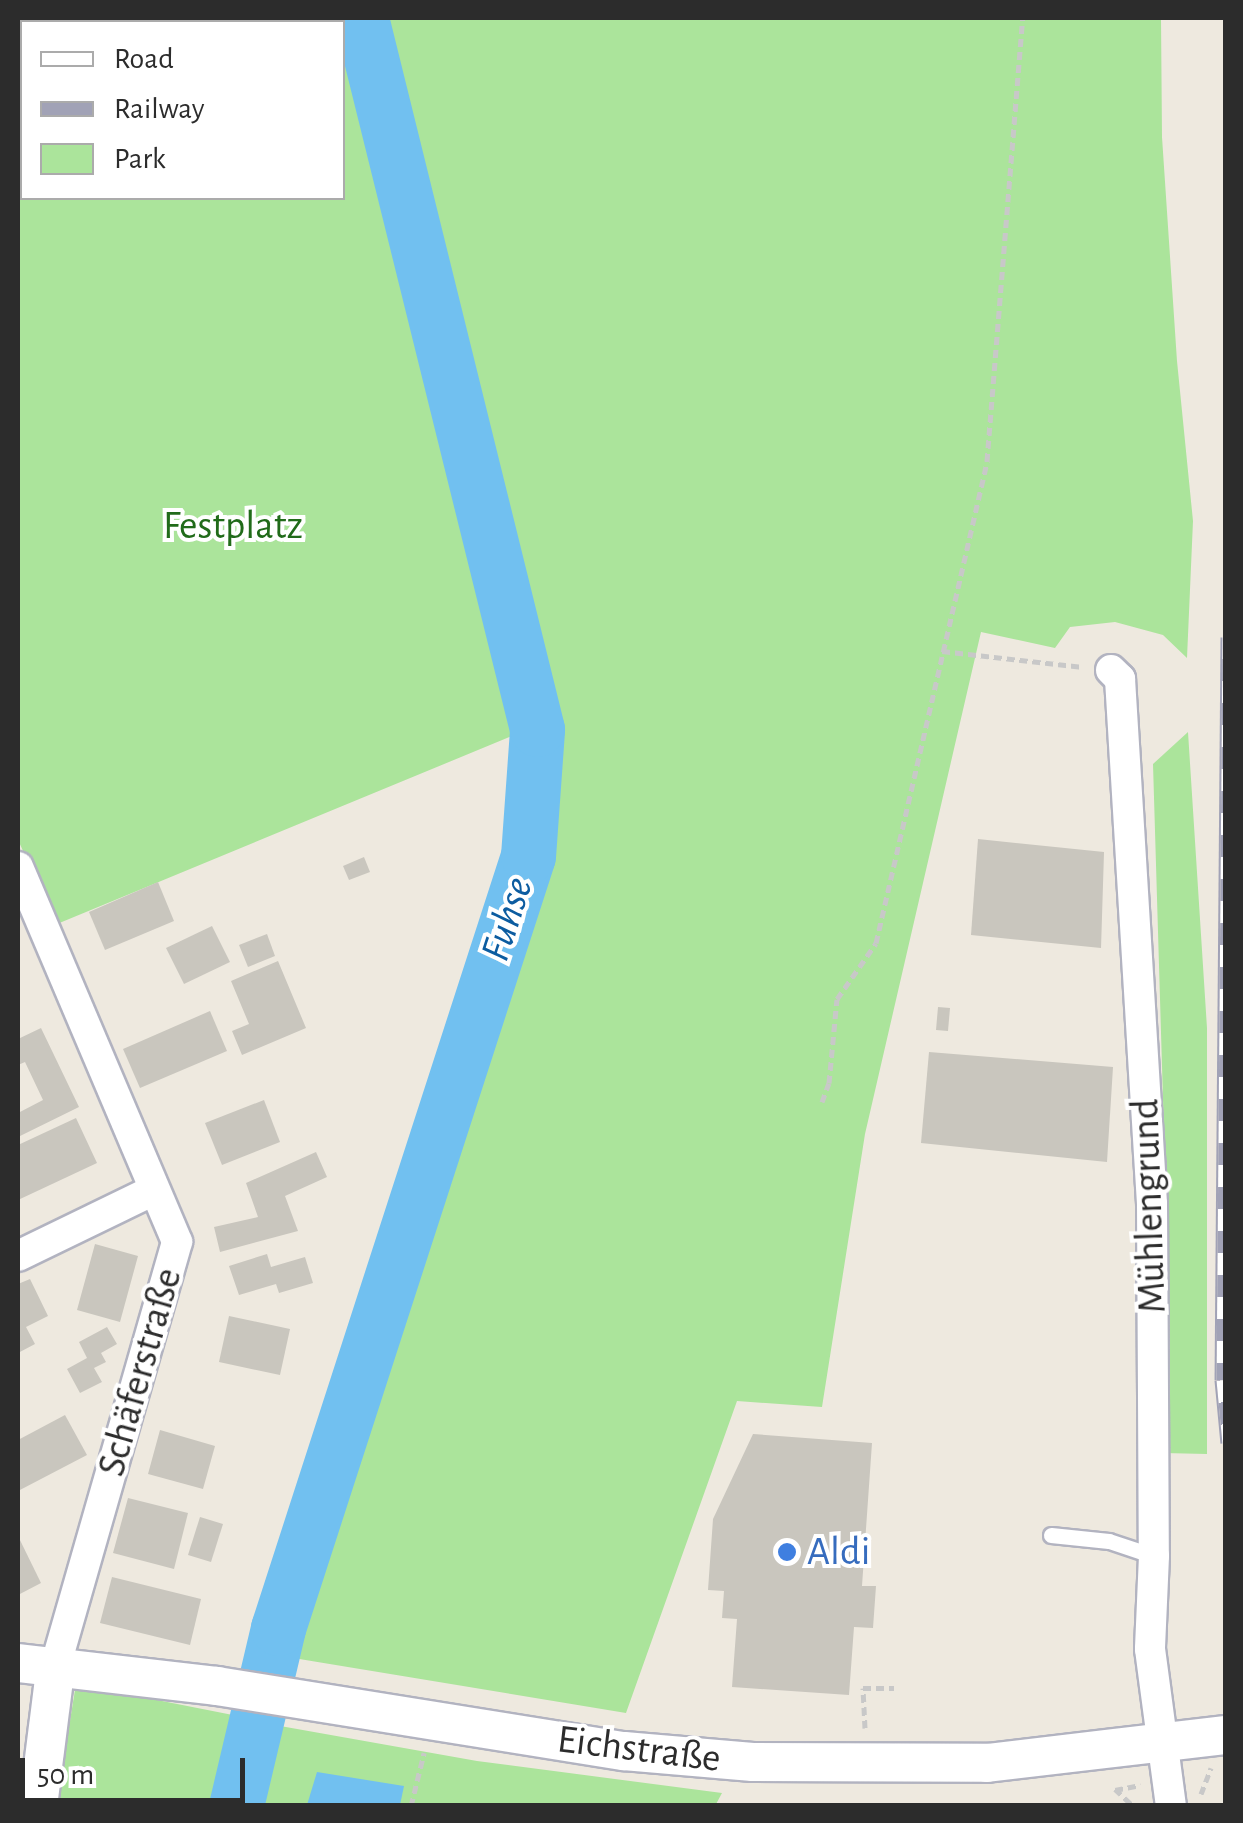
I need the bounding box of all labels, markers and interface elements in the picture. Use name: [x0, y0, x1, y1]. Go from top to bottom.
legend: [20, 20, 345, 200]
text: Road: [114, 44, 174, 74]
text: Railway: [114, 94, 205, 124]
text: Park: [114, 144, 166, 174]
park label: Festplatz: [163, 502, 303, 550]
water label: Fuhse: [470, 871, 544, 967]
street label: Mühlengrund: [1121, 1098, 1177, 1314]
street label: Schäferstraße: [87, 1262, 193, 1482]
place label: Aldi: [807, 1528, 870, 1576]
marker: Aldi: [776, 1541, 798, 1563]
street label: Eichstraße: [555, 1715, 723, 1783]
scale bar: [25, 1738, 250, 1800]
text: 50 m: [37, 1760, 94, 1790]

